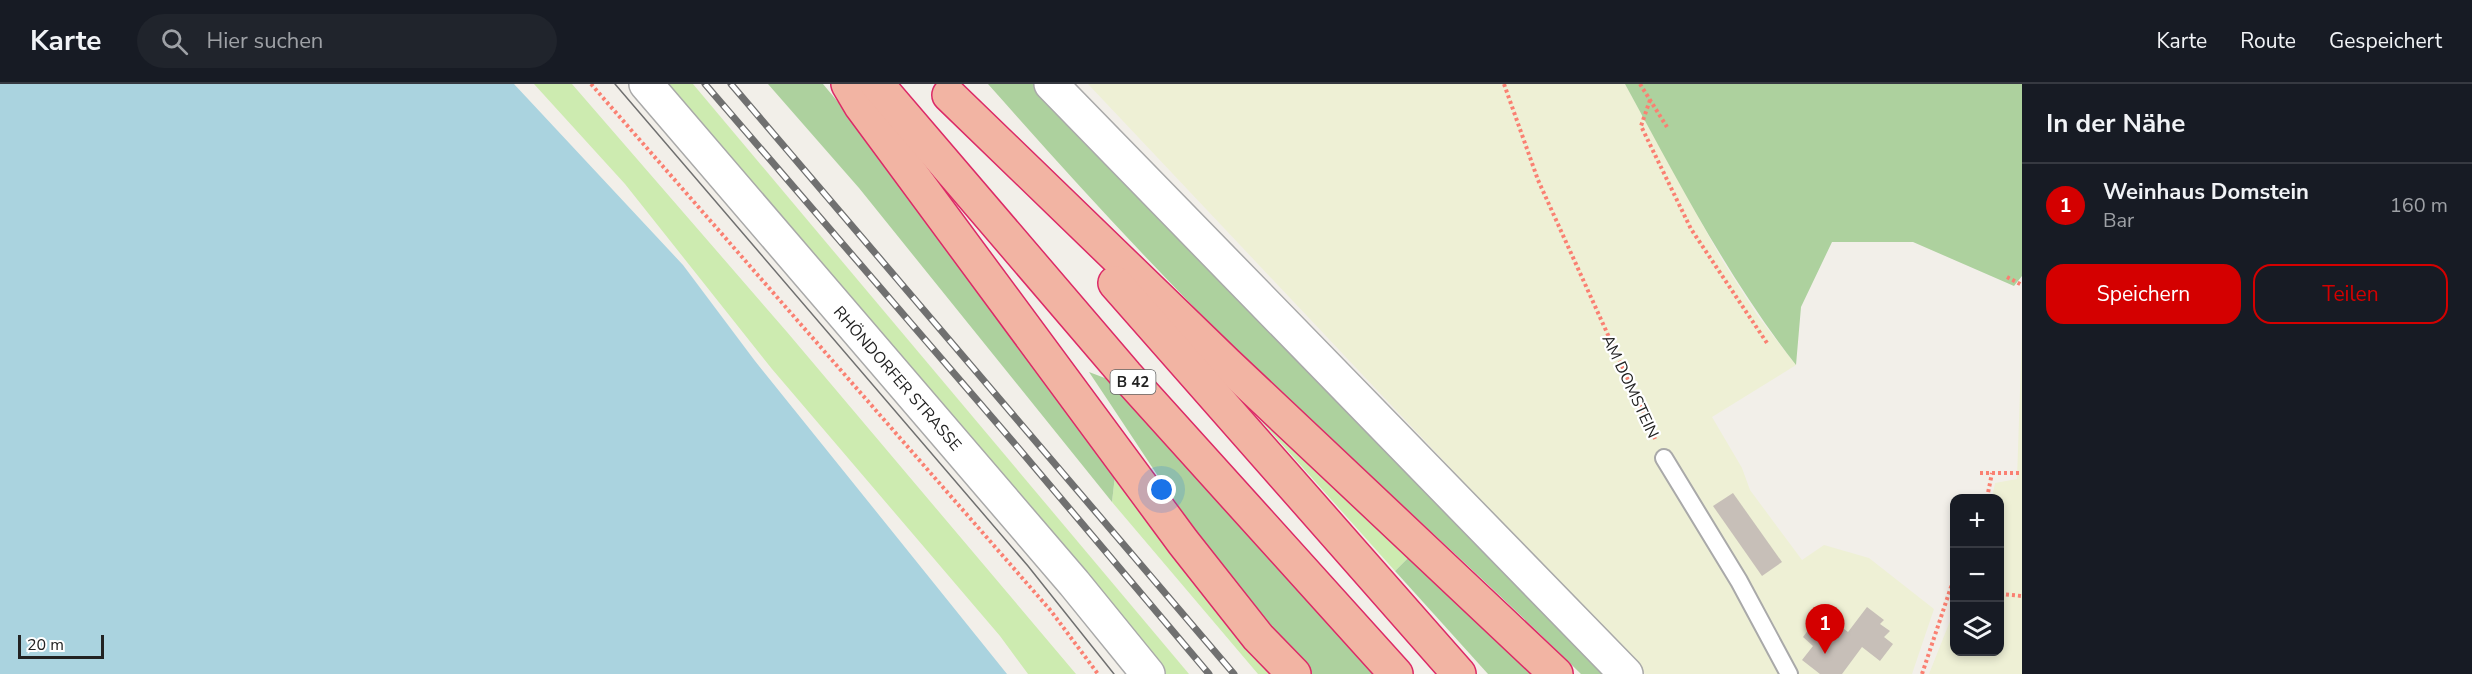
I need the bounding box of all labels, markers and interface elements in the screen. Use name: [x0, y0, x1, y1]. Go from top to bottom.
search box: [137, 14, 557, 68]
text: Karte: [30, 22, 101, 60]
icon: search: [158, 25, 191, 58]
text: Hier suchen: [206, 26, 323, 56]
text: Karte: [2157, 27, 2207, 55]
text: Route: [2240, 27, 2296, 55]
text: Gespeichert: [2329, 27, 2442, 55]
text: In der Nähe: [2046, 106, 2185, 141]
text: Weinhaus Domstein: [2103, 177, 2309, 207]
text: 1: [2060, 192, 2072, 219]
text: 160 m: [2390, 192, 2448, 219]
text: Bar: [2103, 207, 2134, 234]
button: Speichern: [2046, 264, 2241, 324]
button: Teilen: [2253, 264, 2448, 324]
street label: RHÖNDORFER STRASSE: [828, 302, 966, 456]
street label: AM DOMSTEIN: [1597, 331, 1664, 442]
road number: B 42: [1110, 370, 1156, 394]
your location: [1147, 475, 1176, 504]
map controls: [1950, 494, 2004, 656]
button: +: [1950, 494, 2004, 548]
button: −: [1950, 548, 2004, 602]
button: layers: [1950, 602, 2004, 656]
pin: 1: [1806, 604, 1844, 654]
scale bar: [18, 632, 104, 660]
text: 20 m: [27, 634, 64, 656]

